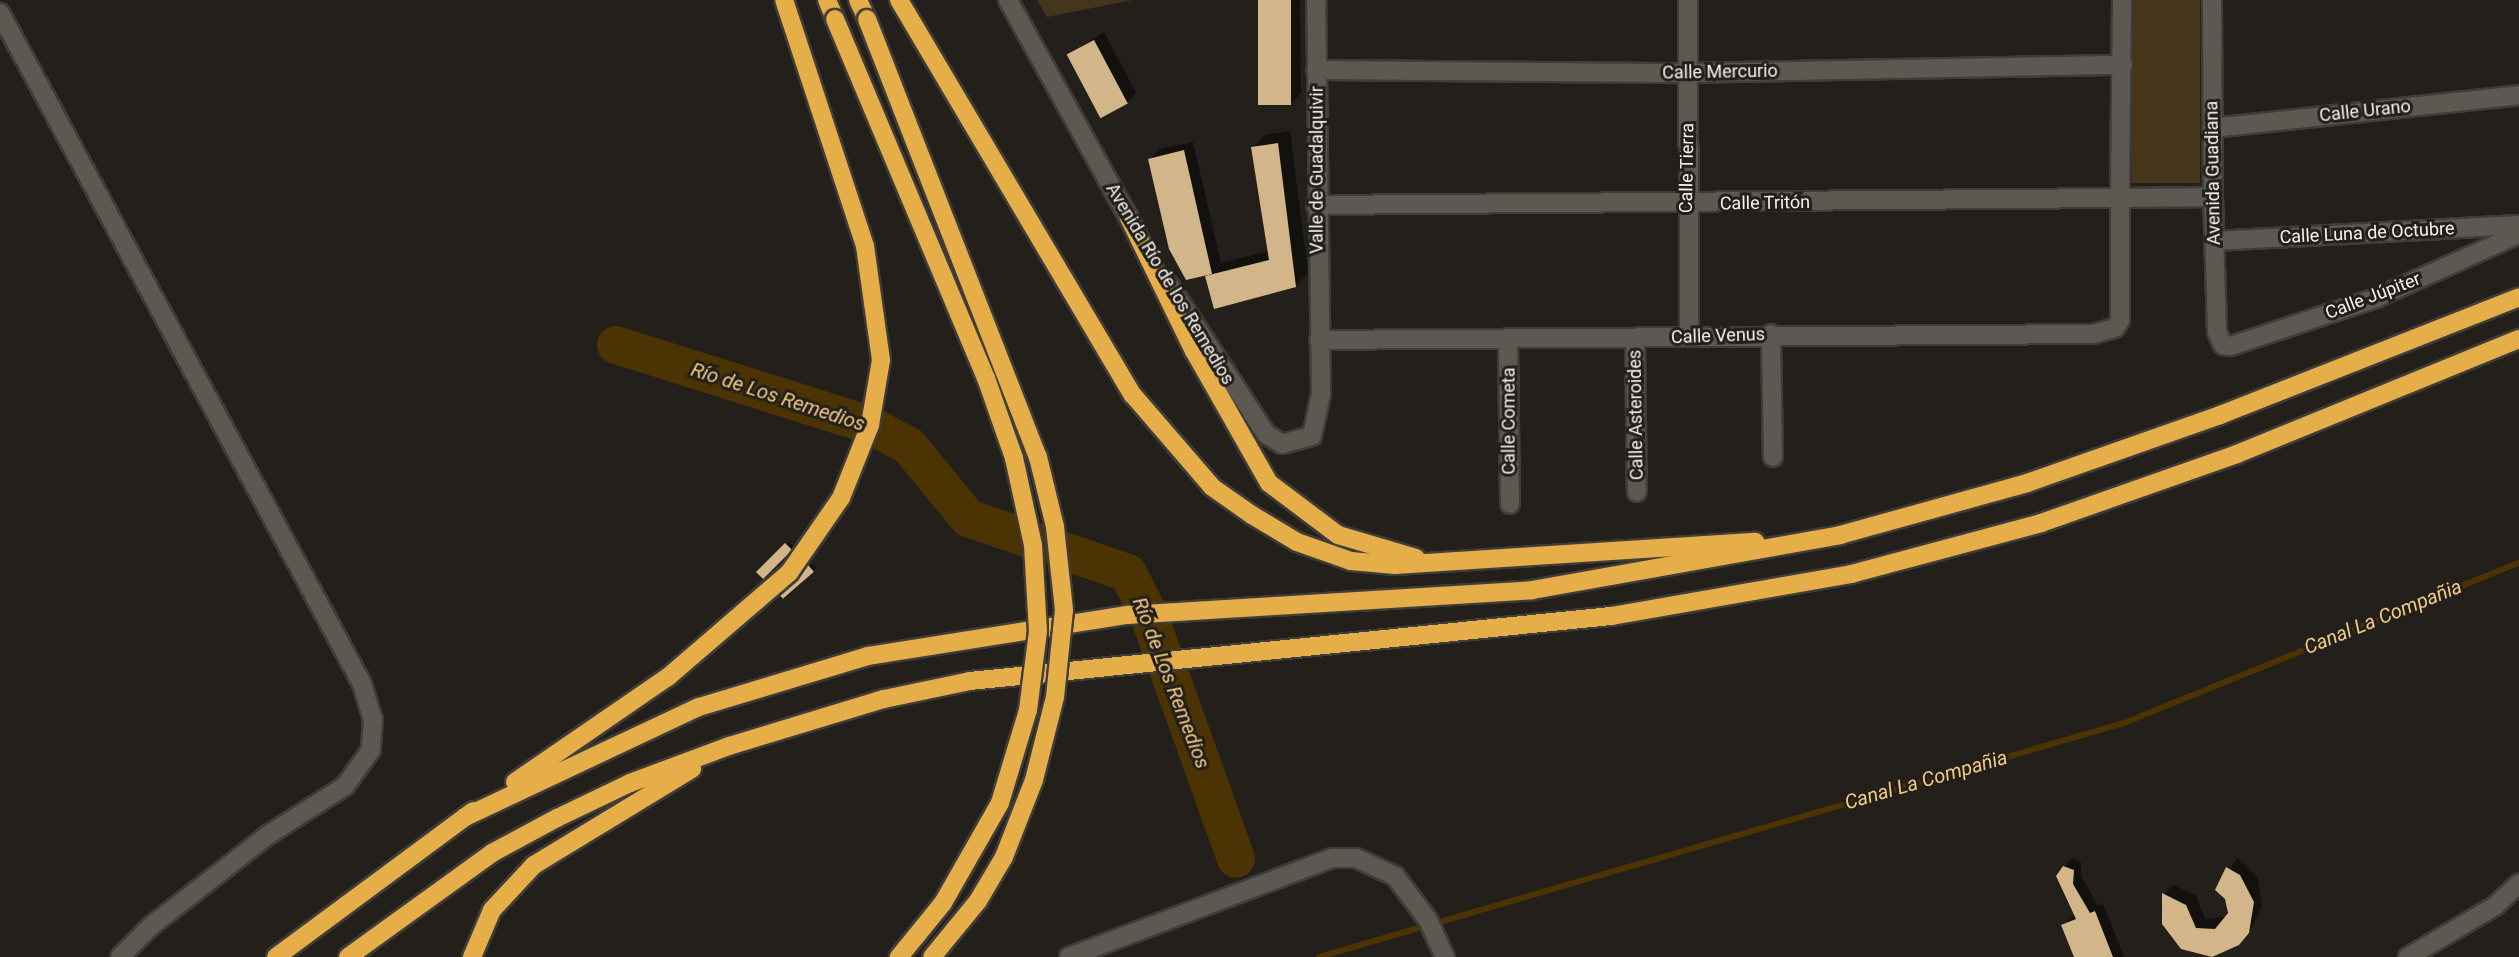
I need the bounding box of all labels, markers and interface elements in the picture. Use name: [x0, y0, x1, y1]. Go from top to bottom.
street label: Calle Mercurio: [1662, 60, 1778, 84]
street label: Valle de Guadalquivir: [1306, 86, 1328, 254]
street label: Calle Urano: [2318, 95, 2412, 127]
street label: Avenida Guadiana: [2201, 101, 2225, 245]
street label: Calle Tierra: [1675, 123, 1699, 213]
street label: Avenida Río de los Remedios: [1101, 179, 1239, 389]
street label: Calle Tritón: [1719, 191, 1811, 215]
street label: Calle Luna de Octubre: [2279, 218, 2455, 248]
street label: Calle Júpiter: [2322, 268, 2424, 324]
street label: Calle Venus: [1671, 324, 1765, 348]
street label: Calle Asteroides: [1624, 350, 1648, 480]
water label: Río de Los Remedios: [688, 358, 868, 436]
street label: Calle Cometa: [1498, 367, 1520, 475]
water label: Canal La Compañia: [2301, 574, 2465, 660]
water label: Río de Los Remedios: [1127, 594, 1215, 772]
water label: Canal La Compañia: [1842, 745, 2010, 815]

